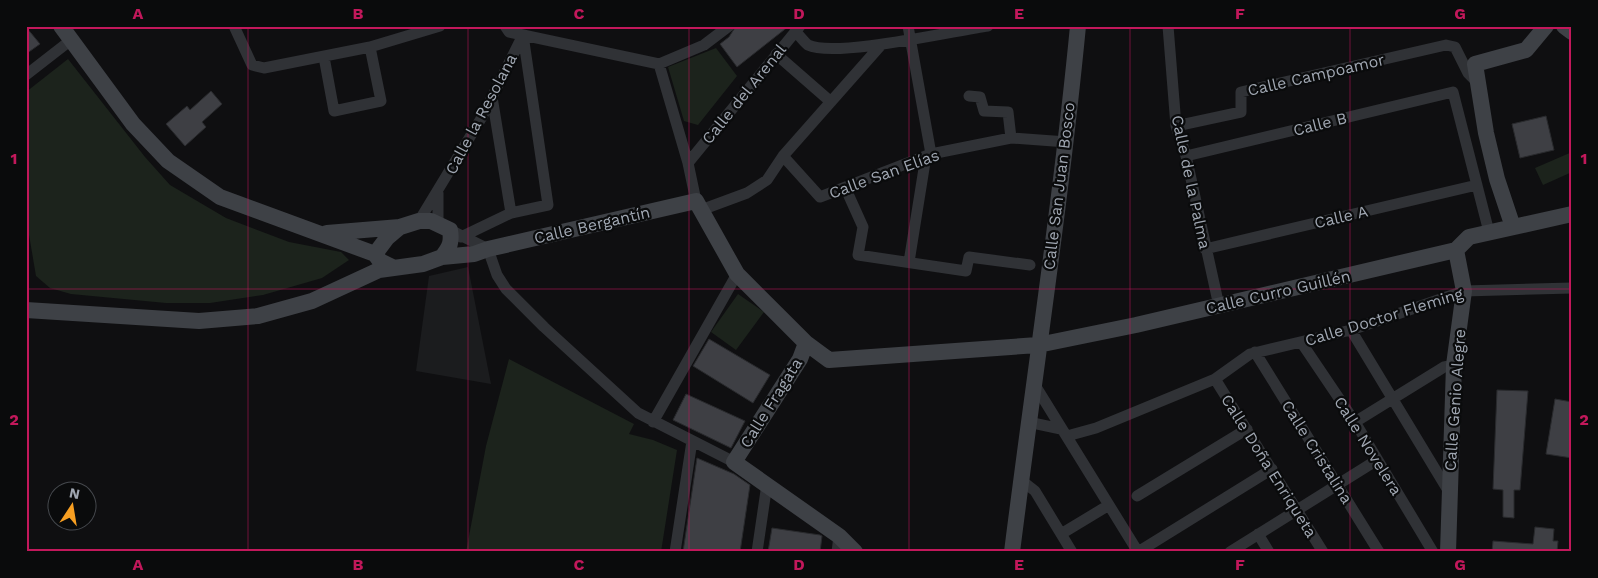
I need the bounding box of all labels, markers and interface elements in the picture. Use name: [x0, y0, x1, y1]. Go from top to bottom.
text: A: [133, 4, 144, 23]
text: B: [353, 4, 364, 23]
text: C: [574, 4, 585, 23]
text: D: [793, 4, 805, 23]
text: E: [1014, 4, 1024, 23]
text: F: [1235, 4, 1245, 23]
text: G: [1454, 4, 1466, 23]
street label: Calle del Arenal: [698, 40, 790, 148]
street label: Calle la Resolana: [441, 50, 521, 178]
street label: Calle Campoamor: [1246, 50, 1387, 100]
street label: Calle San Juan Bosco: [1039, 101, 1079, 271]
street label: Calle B: [1291, 108, 1349, 140]
street label: Calle de la Palma: [1168, 113, 1214, 251]
street label: Calle San Elías: [826, 145, 942, 203]
text: 1: [11, 149, 17, 168]
text: 1: [1581, 149, 1587, 168]
street label: Calle Bergantín: [532, 202, 652, 248]
street label: Calle A: [1312, 202, 1370, 232]
street label: Calle Curro Guillén: [1204, 266, 1352, 318]
street label: Calle Doctor Fleming: [1303, 284, 1466, 350]
street label: Calle Genio Alegre: [1441, 328, 1469, 472]
street label: Calle Fragata: [736, 355, 806, 451]
street label: Calle Doña Enriqueta: [1217, 391, 1321, 541]
street label: Calle Novelera: [1330, 393, 1406, 499]
street label: Calle Cristalina: [1278, 397, 1356, 507]
text: 2: [9, 410, 19, 429]
text: 2: [1579, 410, 1589, 429]
north arrow: [48, 480, 98, 530]
text: N: [68, 484, 81, 502]
text: A: [133, 555, 144, 574]
text: B: [353, 555, 364, 574]
text: C: [574, 555, 585, 574]
text: D: [793, 555, 805, 574]
text: E: [1014, 555, 1024, 574]
text: F: [1235, 555, 1245, 574]
text: G: [1454, 555, 1466, 574]

